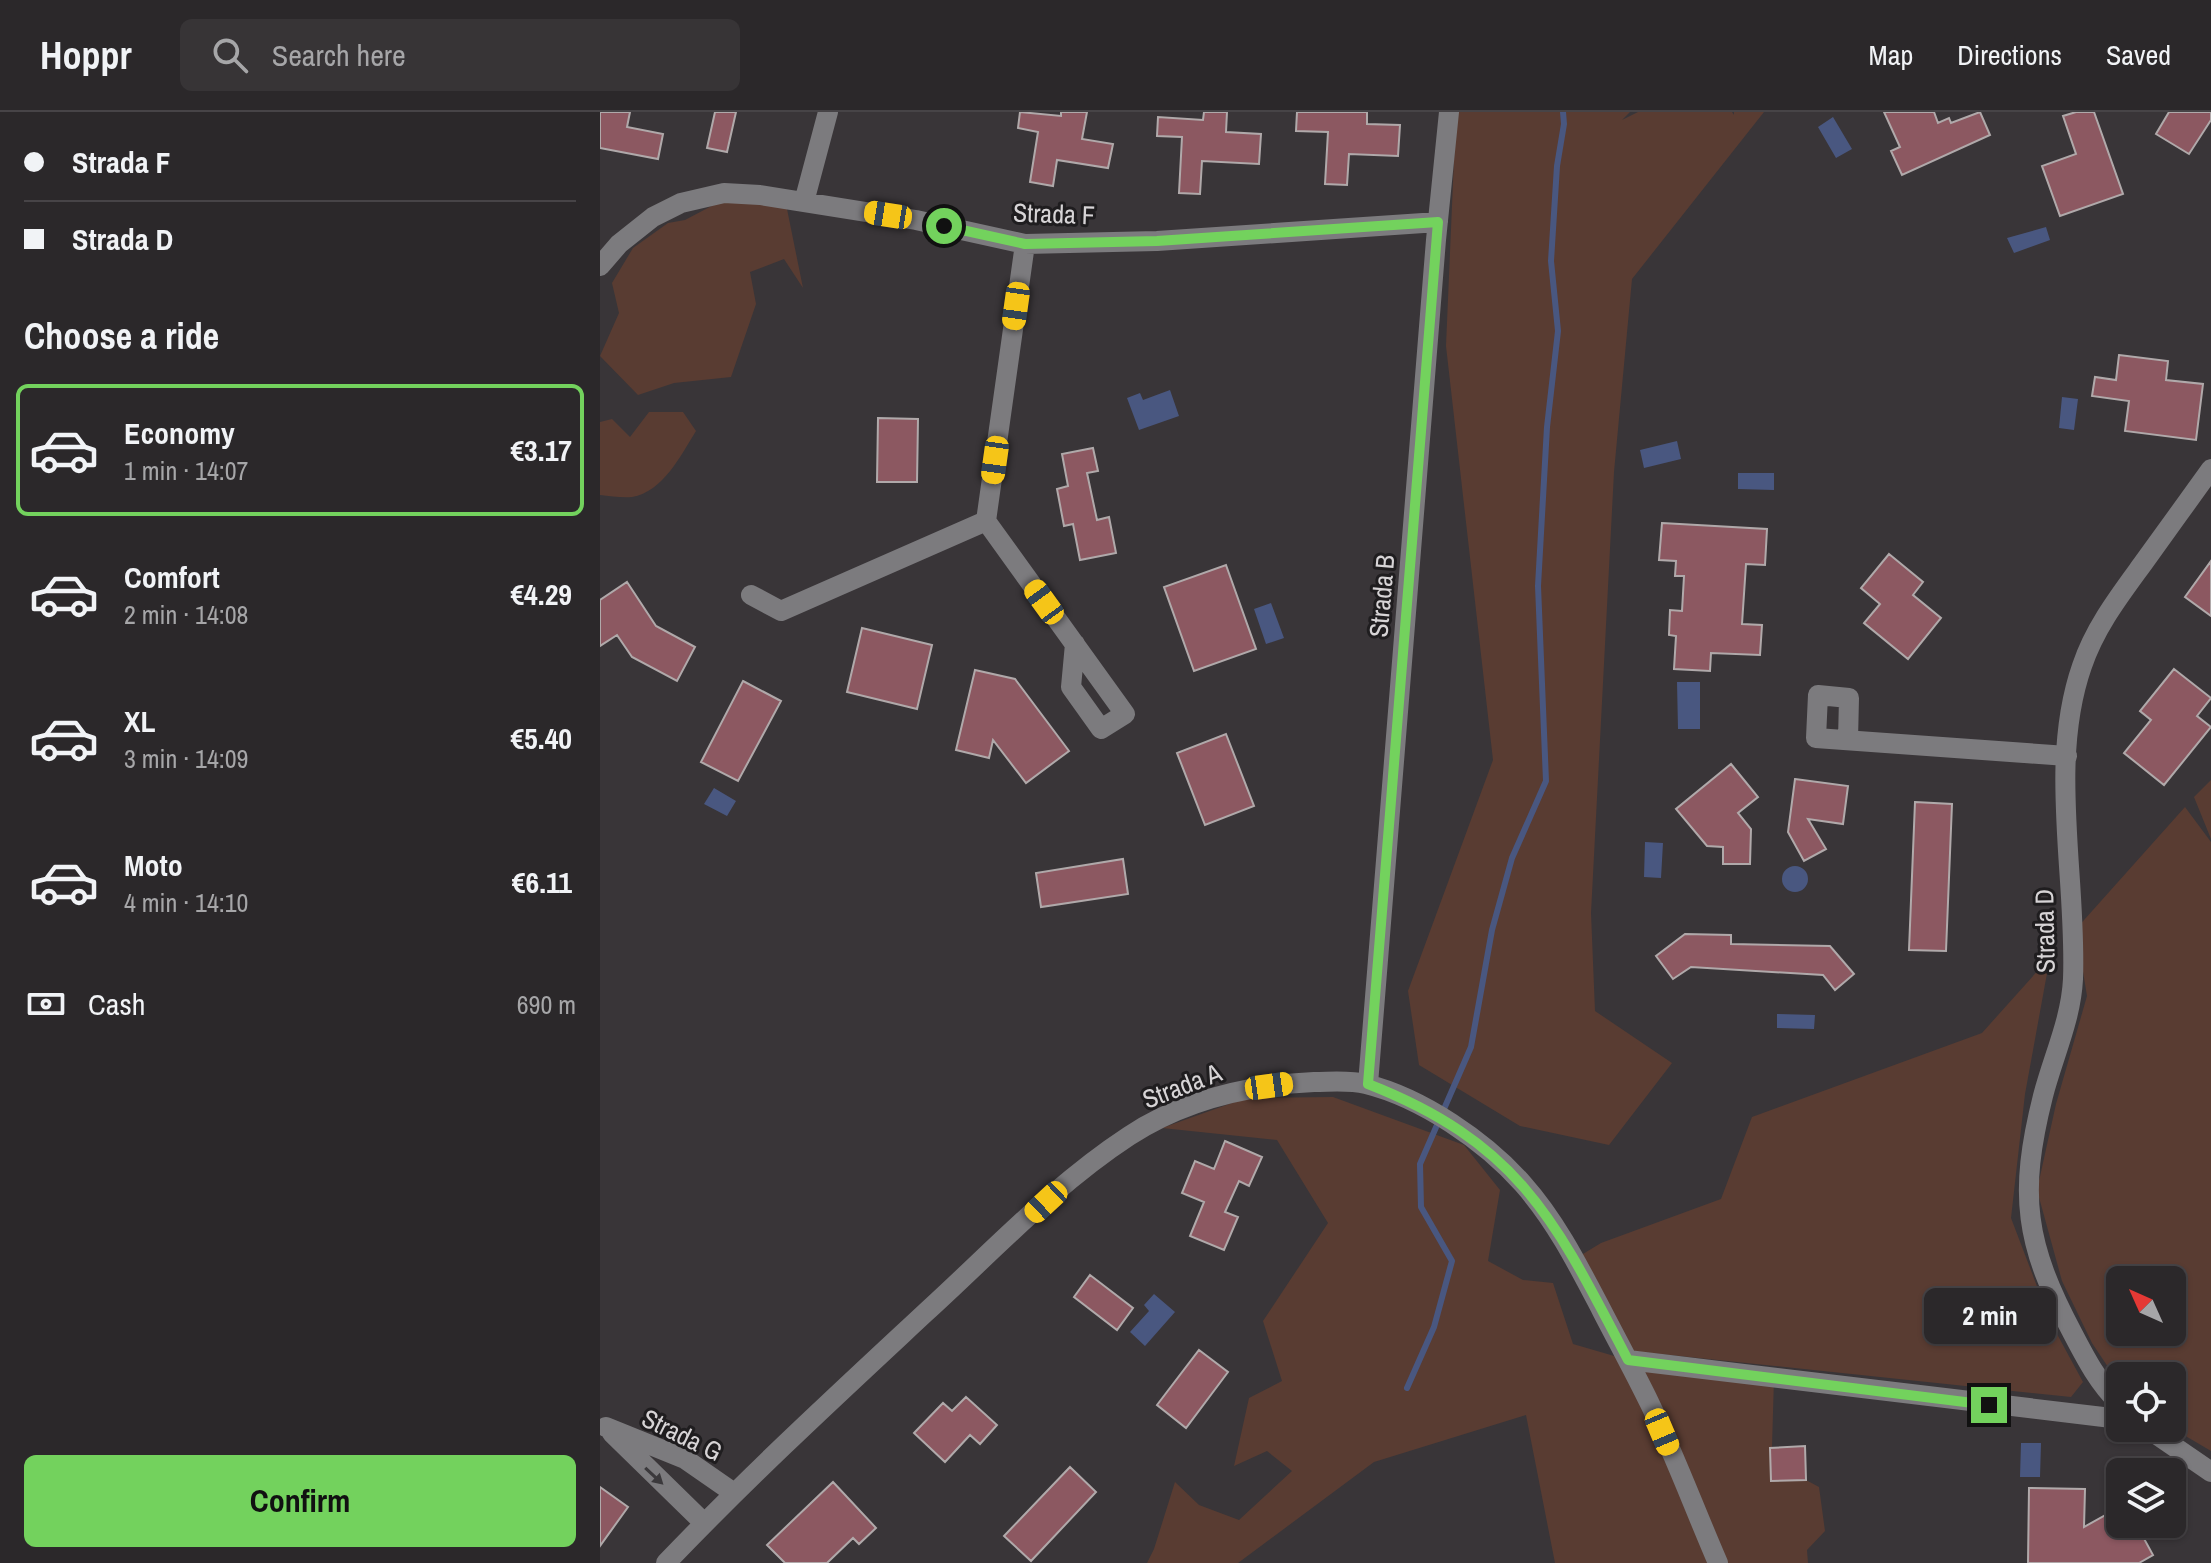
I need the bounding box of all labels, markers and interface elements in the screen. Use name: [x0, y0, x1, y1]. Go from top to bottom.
search box: [180, 19, 740, 91]
text: Hoppr: [40, 30, 132, 81]
icon: search: [208, 33, 252, 77]
text: Search here: [272, 35, 406, 75]
text: Map: [1869, 36, 1913, 74]
text: Directions: [1957, 36, 2062, 74]
text: Saved: [2106, 36, 2171, 74]
text: Strada F: [72, 142, 170, 182]
street label: Strada F: [1013, 195, 1095, 232]
car: [862, 199, 914, 231]
route start: [926, 208, 962, 244]
text: Strada D: [72, 219, 173, 259]
car: [1001, 281, 1031, 331]
text: Choose a ride: [24, 312, 219, 360]
text: Economy: [124, 413, 235, 453]
icon: car: [28, 414, 100, 486]
text: €3.17: [510, 430, 572, 470]
car: [980, 435, 1010, 485]
text: 1 min · 14:07: [124, 453, 248, 488]
street label: Strada B: [1360, 553, 1403, 639]
text: Comfort: [124, 557, 220, 597]
icon: car: [28, 558, 100, 630]
text: €4.29: [510, 574, 572, 614]
car: [1020, 576, 1068, 628]
text: 2 min · 14:08: [124, 597, 248, 632]
text: XL: [124, 701, 155, 741]
icon: car: [28, 702, 100, 774]
text: €5.40: [510, 718, 572, 758]
text: 3 min · 14:09: [124, 741, 248, 776]
text: Moto: [124, 845, 183, 885]
icon: car: [28, 846, 100, 918]
text: €6.11: [512, 862, 572, 902]
text: 4 min · 14:10: [124, 885, 248, 920]
street label: Strada D: [2026, 889, 2063, 973]
icon: cash: [24, 982, 68, 1026]
text: Cash: [88, 984, 145, 1024]
text: 690 m: [517, 987, 576, 1022]
street label: Strada A: [1137, 1054, 1227, 1117]
car: [1244, 1071, 1294, 1101]
car: [1020, 1177, 1072, 1227]
north arrow: [2106, 1266, 2186, 1346]
map controls: [2106, 1266, 2186, 1538]
callout: 2 min: [1923, 1289, 2055, 1345]
text: 2 min: [1962, 1298, 2018, 1333]
button: locate: [2106, 1362, 2186, 1442]
route end: [1971, 1387, 2007, 1423]
street label: Strada G: [636, 1400, 728, 1469]
car: [1642, 1405, 1682, 1459]
button: Confirm: [24, 1455, 576, 1547]
button: layers: [2106, 1458, 2186, 1538]
one-way arrow: [644, 1466, 663, 1484]

